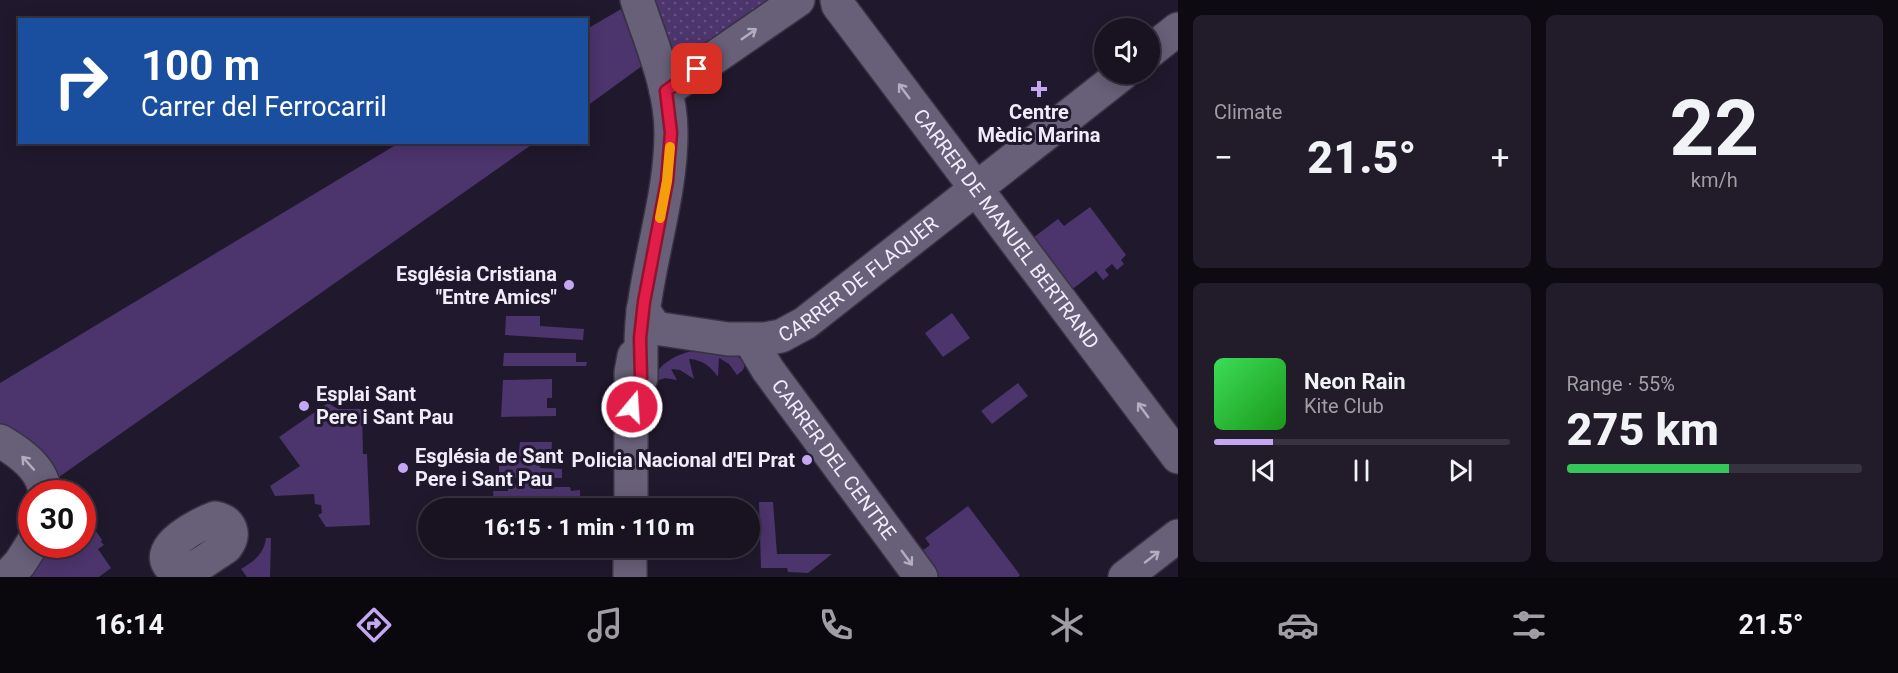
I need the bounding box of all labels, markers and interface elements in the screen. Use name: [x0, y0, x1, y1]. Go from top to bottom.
map controls: [1094, 18, 1160, 84]
button: sound: [1094, 18, 1160, 84]
one-way arrow: [740, 28, 756, 40]
text: 100 m: [141, 41, 260, 90]
icon: right: [42, 42, 120, 120]
pin: [671, 43, 722, 94]
icon: arrive: [680, 52, 713, 85]
marker: Centre Mèdic Marina: [1030, 80, 1048, 98]
one-way arrow: [897, 83, 910, 99]
text: 22: [1669, 83, 1759, 174]
text: Carrer del Ferrocarril: [141, 91, 387, 123]
place label: Centre Mèdic Marina: [978, 100, 1101, 147]
text: Climate: [1214, 100, 1282, 124]
street label: CARRER DE MANUEL BERTRAND: [908, 104, 1104, 353]
text: 21.5°: [1307, 131, 1416, 184]
text: −: [1214, 138, 1233, 177]
text: +: [1491, 138, 1509, 177]
text: km/h: [1691, 168, 1738, 192]
street label: CARRER DE FLAQUER: [774, 211, 943, 347]
place label: Església Cristiana "Entre Amics": [396, 262, 557, 309]
marker: Església Cristiana "Entre Amics": [562, 278, 576, 292]
text: Neon Rain: [1304, 369, 1406, 394]
text: Range · 55%: [1567, 372, 1675, 396]
street label: CARRER DEL CENTRE: [767, 374, 901, 544]
position arrow: [600, 375, 664, 439]
place label: Esplai Sant Pere i Sant Pau: [316, 382, 453, 429]
text: Kite Club: [1304, 394, 1384, 418]
marker: Esplai Sant Pere i Sant Pau: [297, 399, 311, 413]
one-way arrow: [1137, 402, 1150, 418]
text: 275 km: [1567, 403, 1719, 456]
place label: Església de Sant Pere i Sant Pau: [415, 444, 564, 491]
place label: Policia Nacional d'El Prat: [572, 448, 795, 472]
marker: Policia Nacional d'El Prat: [800, 453, 814, 467]
icon: previous: [1247, 454, 1280, 487]
icon: pause: [1345, 454, 1378, 487]
icon: next: [1444, 454, 1477, 487]
one-way arrow: [21, 456, 35, 471]
marker: Església de Sant Pere i Sant Pau: [396, 461, 410, 475]
speed limit sign: 30: [18, 480, 96, 558]
text: 16:15 · 1 min · 110 m: [484, 515, 694, 540]
one-way arrow: [901, 549, 913, 565]
one-way arrow: [1143, 550, 1159, 563]
icon: directions: [353, 604, 395, 646]
icon: music: [584, 604, 626, 646]
icon: phone: [815, 604, 857, 646]
icon: climate: [1046, 604, 1088, 646]
icon: car: [1277, 604, 1319, 646]
icon: filters: [1508, 604, 1550, 646]
text: 16:14: [94, 609, 164, 641]
text: 21.5°: [1739, 609, 1803, 641]

